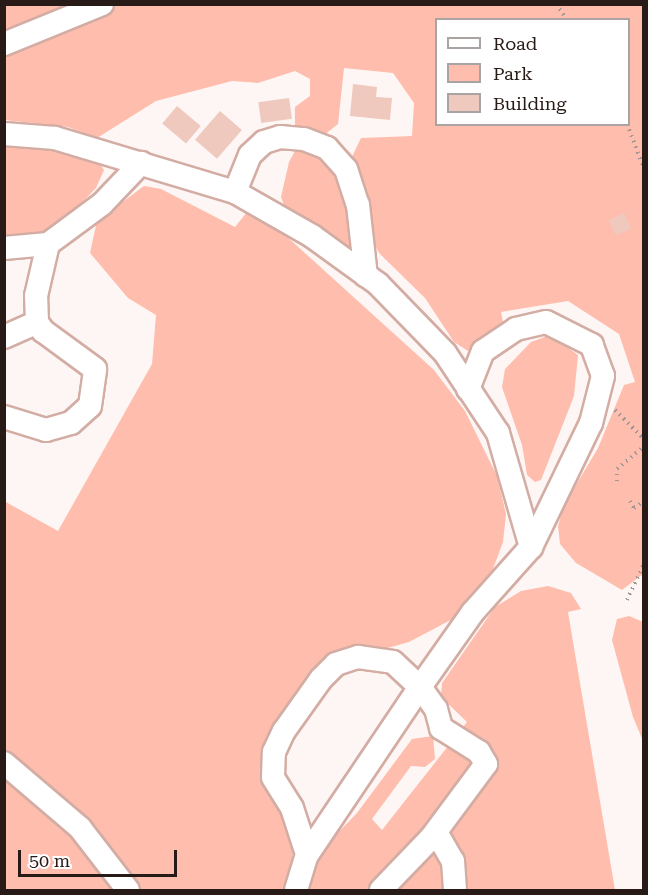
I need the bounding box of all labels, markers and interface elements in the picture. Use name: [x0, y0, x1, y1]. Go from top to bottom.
legend: [435, 18, 630, 126]
text: Road: [493, 33, 537, 54]
text: Park: [493, 63, 533, 84]
text: Building: [493, 93, 567, 114]
scale bar: [21, 838, 180, 876]
text: 50 m: [29, 850, 70, 871]

